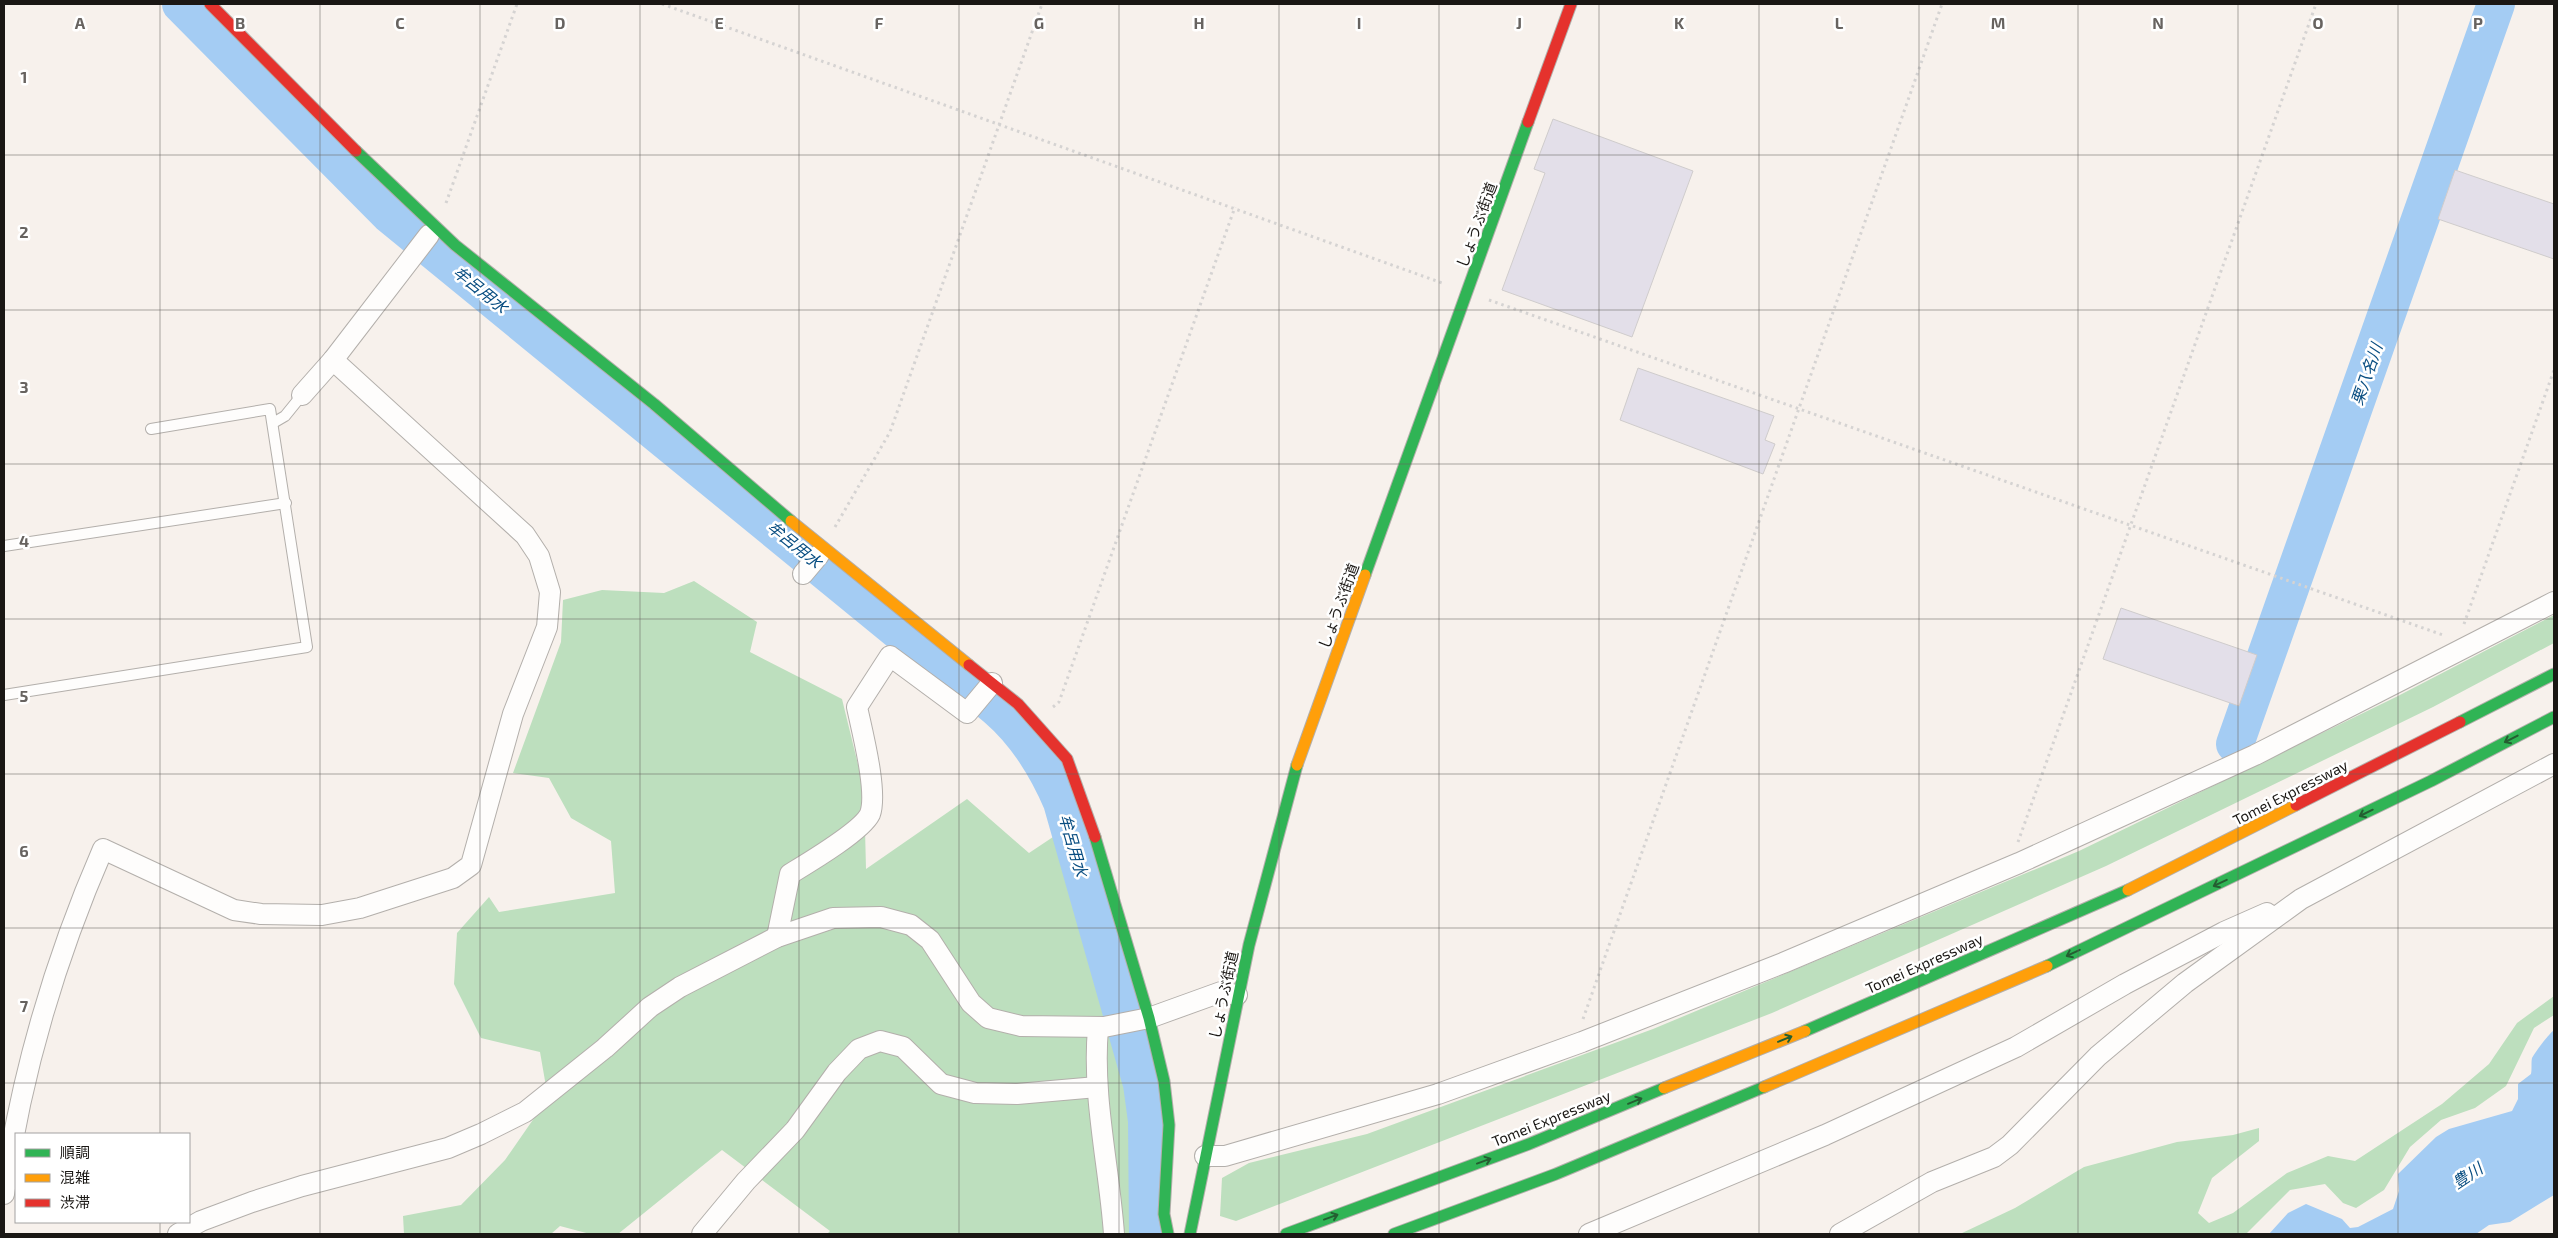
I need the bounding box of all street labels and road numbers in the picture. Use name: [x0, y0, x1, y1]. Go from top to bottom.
street label: しょうぶ街道: [1452, 180, 1500, 270]
street label: しょうぶ街道: [1314, 561, 1362, 651]
street label: Tomei Expressway: [2230, 755, 2350, 829]
street label: Tomei Expressway: [1863, 929, 1985, 997]
street label: しょうぶ街道: [1205, 949, 1241, 1041]
street label: Tomei Expressway: [1489, 1086, 1613, 1150]

